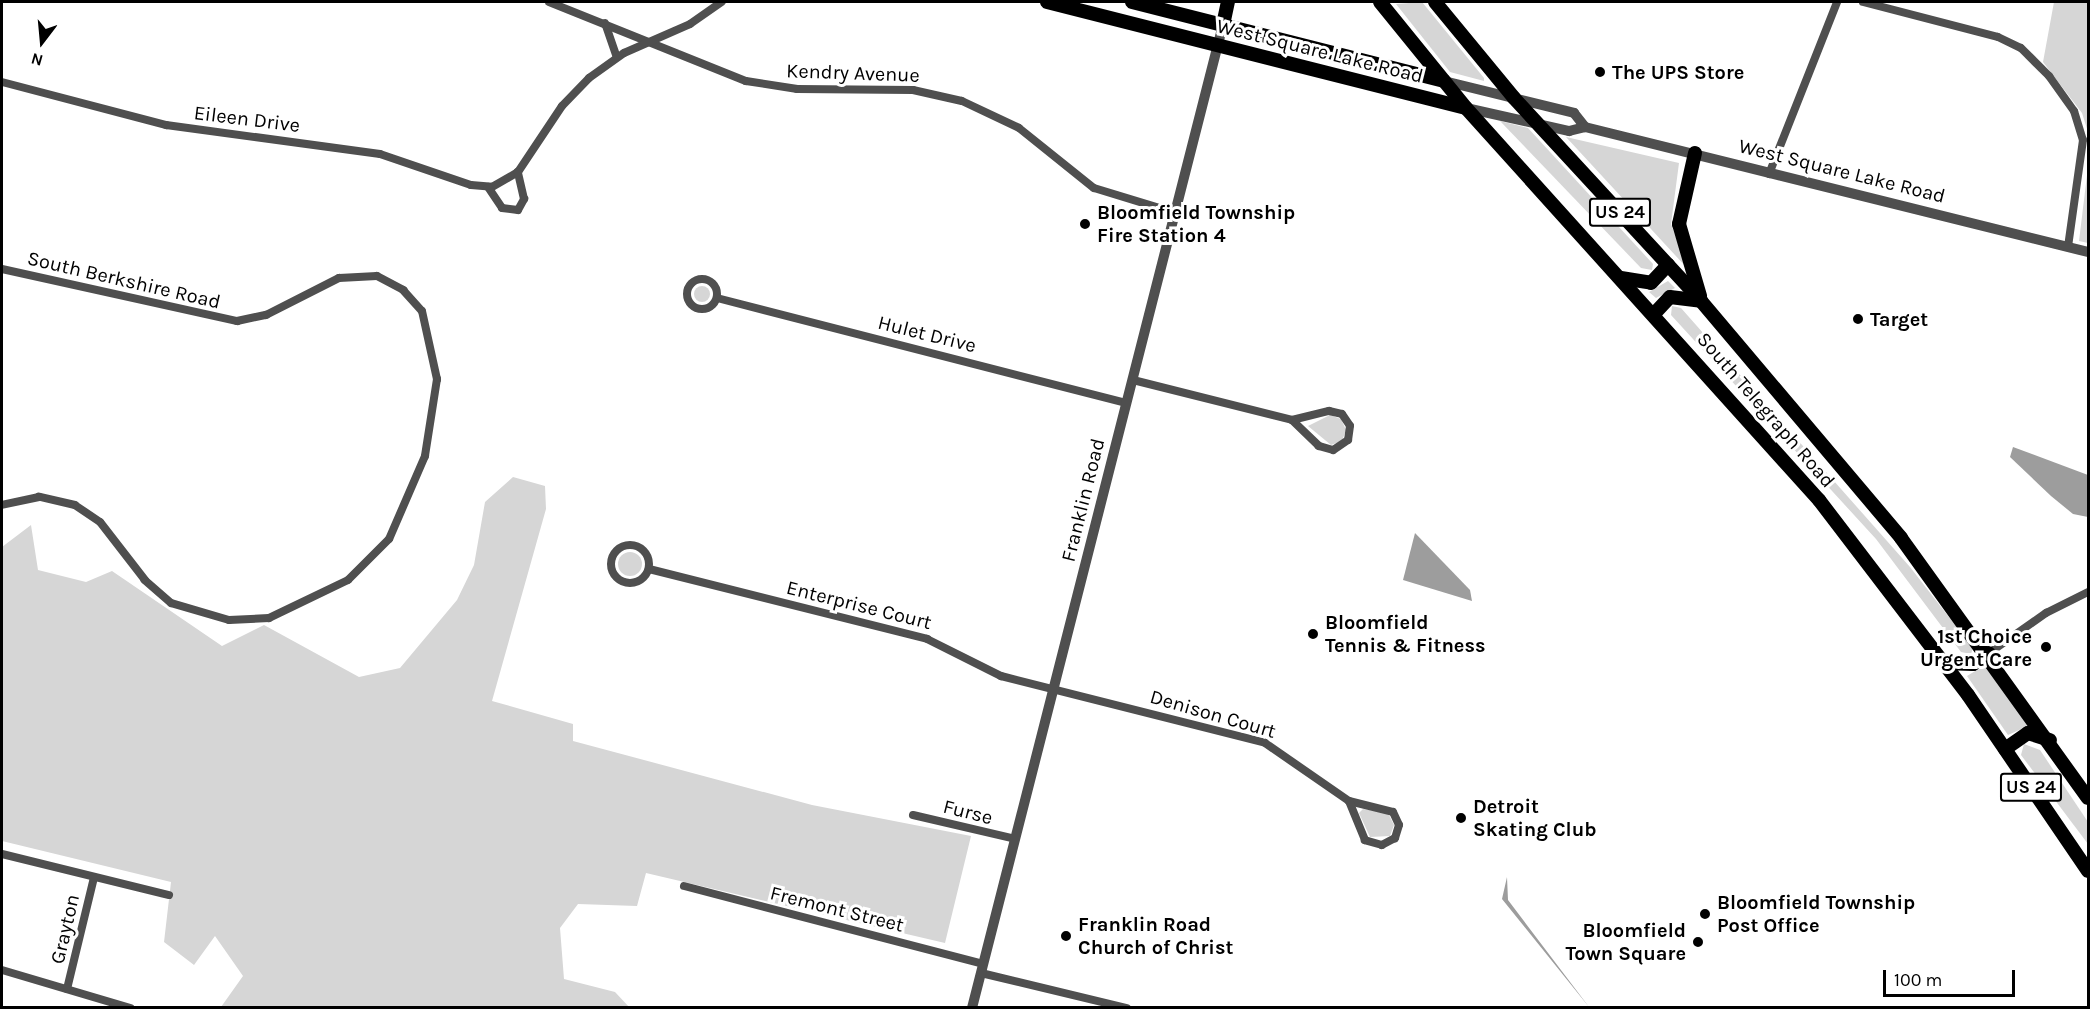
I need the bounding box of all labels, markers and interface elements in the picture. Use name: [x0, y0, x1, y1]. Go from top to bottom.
north arrow: [12, 12, 72, 72]
street label: West Square Lake Road: [1214, 14, 1426, 88]
text: N: [29, 49, 45, 71]
street label: Kendry Avenue: [786, 59, 920, 87]
place label: The UPS Store: [1612, 60, 1744, 84]
marker: The UPS Store: [1593, 65, 1607, 79]
street label: Eileen Drive: [193, 101, 301, 137]
street label: West Square Lake Road: [1736, 134, 1948, 208]
road number: US 24: [1588, 197, 1652, 227]
place label: Bloomfield Township Fire Station 4: [1097, 201, 1295, 248]
marker: Bloomfield Township Fire Station 4: [1078, 217, 1092, 231]
street label: South Berkshire Road: [25, 246, 223, 314]
place label: Target: [1870, 307, 1928, 331]
street label: Hulet Drive: [875, 310, 979, 358]
marker: Target: [1851, 312, 1865, 326]
street label: South Telegraph Road: [1692, 327, 1840, 493]
street label: Franklin Road: [1056, 436, 1110, 564]
street label: Enterprise Court: [784, 575, 934, 635]
place label: Bloomfield Tennis & Fitness: [1325, 610, 1486, 657]
place label: 1st Choice Urgent Care: [1920, 624, 2032, 671]
marker: Bloomfield Tennis & Fitness: [1306, 627, 1320, 641]
marker: 1st Choice Urgent Care: [2037, 638, 2055, 656]
street label: Denison Court: [1147, 685, 1279, 743]
road number: US 24: [2000, 772, 2062, 802]
street label: Furse: [941, 794, 995, 830]
place label: Detroit Skating Club: [1473, 795, 1596, 842]
marker: Detroit Skating Club: [1454, 811, 1468, 825]
street label: Fremont Street: [768, 881, 906, 937]
place label: Bloomfield Township Post Office: [1717, 891, 1915, 938]
street label: Grayton: [45, 892, 85, 966]
marker: Bloomfield Township Post Office: [1698, 907, 1712, 921]
place label: Franklin Road Church of Christ: [1078, 912, 1233, 959]
place label: Bloomfield Town Square: [1566, 918, 1686, 965]
marker: Franklin Road Church of Christ: [1059, 929, 1073, 943]
marker: Bloomfield Town Square: [1691, 935, 1705, 949]
scale bar: [1886, 958, 2018, 996]
text: 100 m: [1894, 969, 1942, 991]

